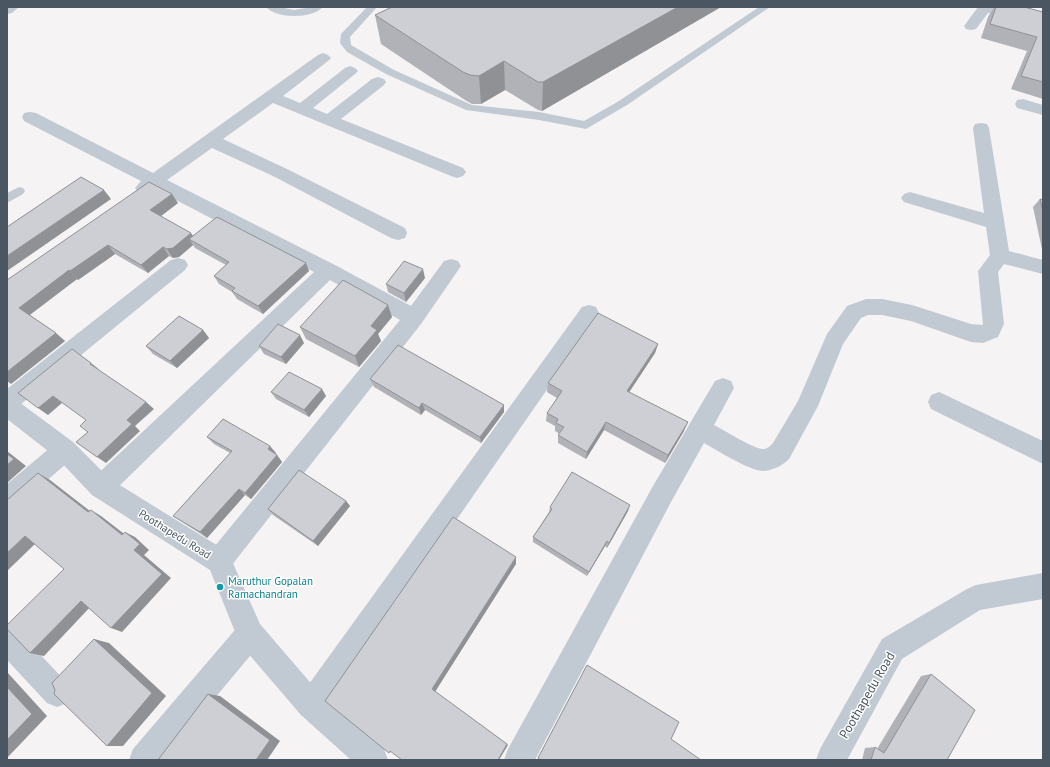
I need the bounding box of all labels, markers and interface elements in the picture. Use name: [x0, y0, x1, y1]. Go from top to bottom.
street label: Poothapedu Road: [136, 506, 214, 562]
place label: Maruthur Gopalan Ramachandran: [228, 574, 313, 601]
marker: Maruthur Gopalan Ramachandran: [215, 582, 225, 592]
street label: Poothapedu Road: [835, 649, 899, 741]

